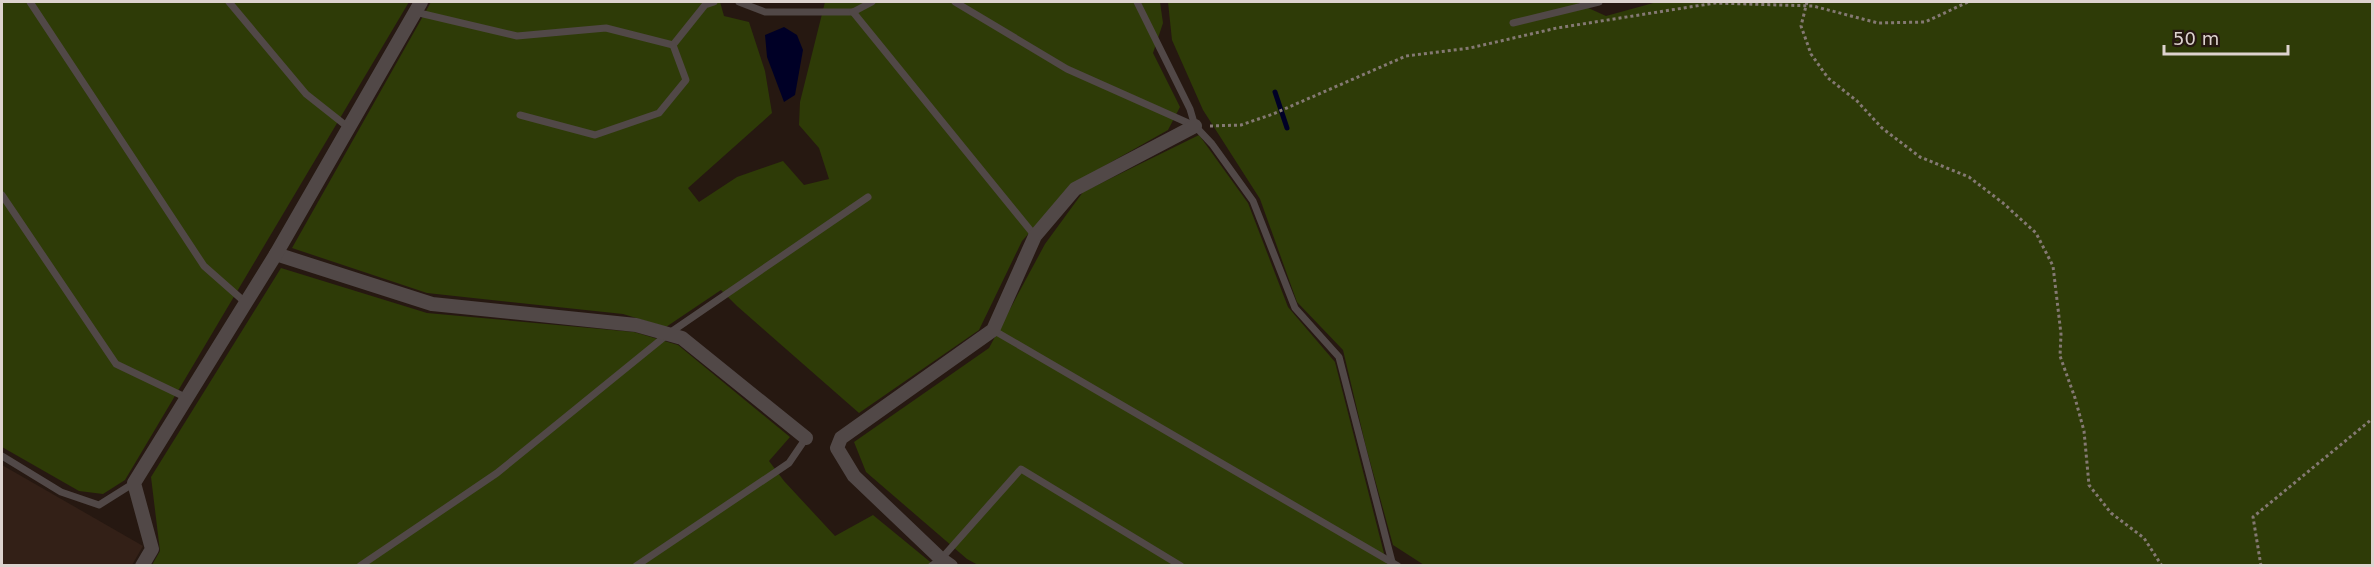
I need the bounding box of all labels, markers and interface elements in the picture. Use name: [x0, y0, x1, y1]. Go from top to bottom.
scale bar: [2164, 18, 2288, 56]
text: 50 m: [2173, 28, 2219, 49]

